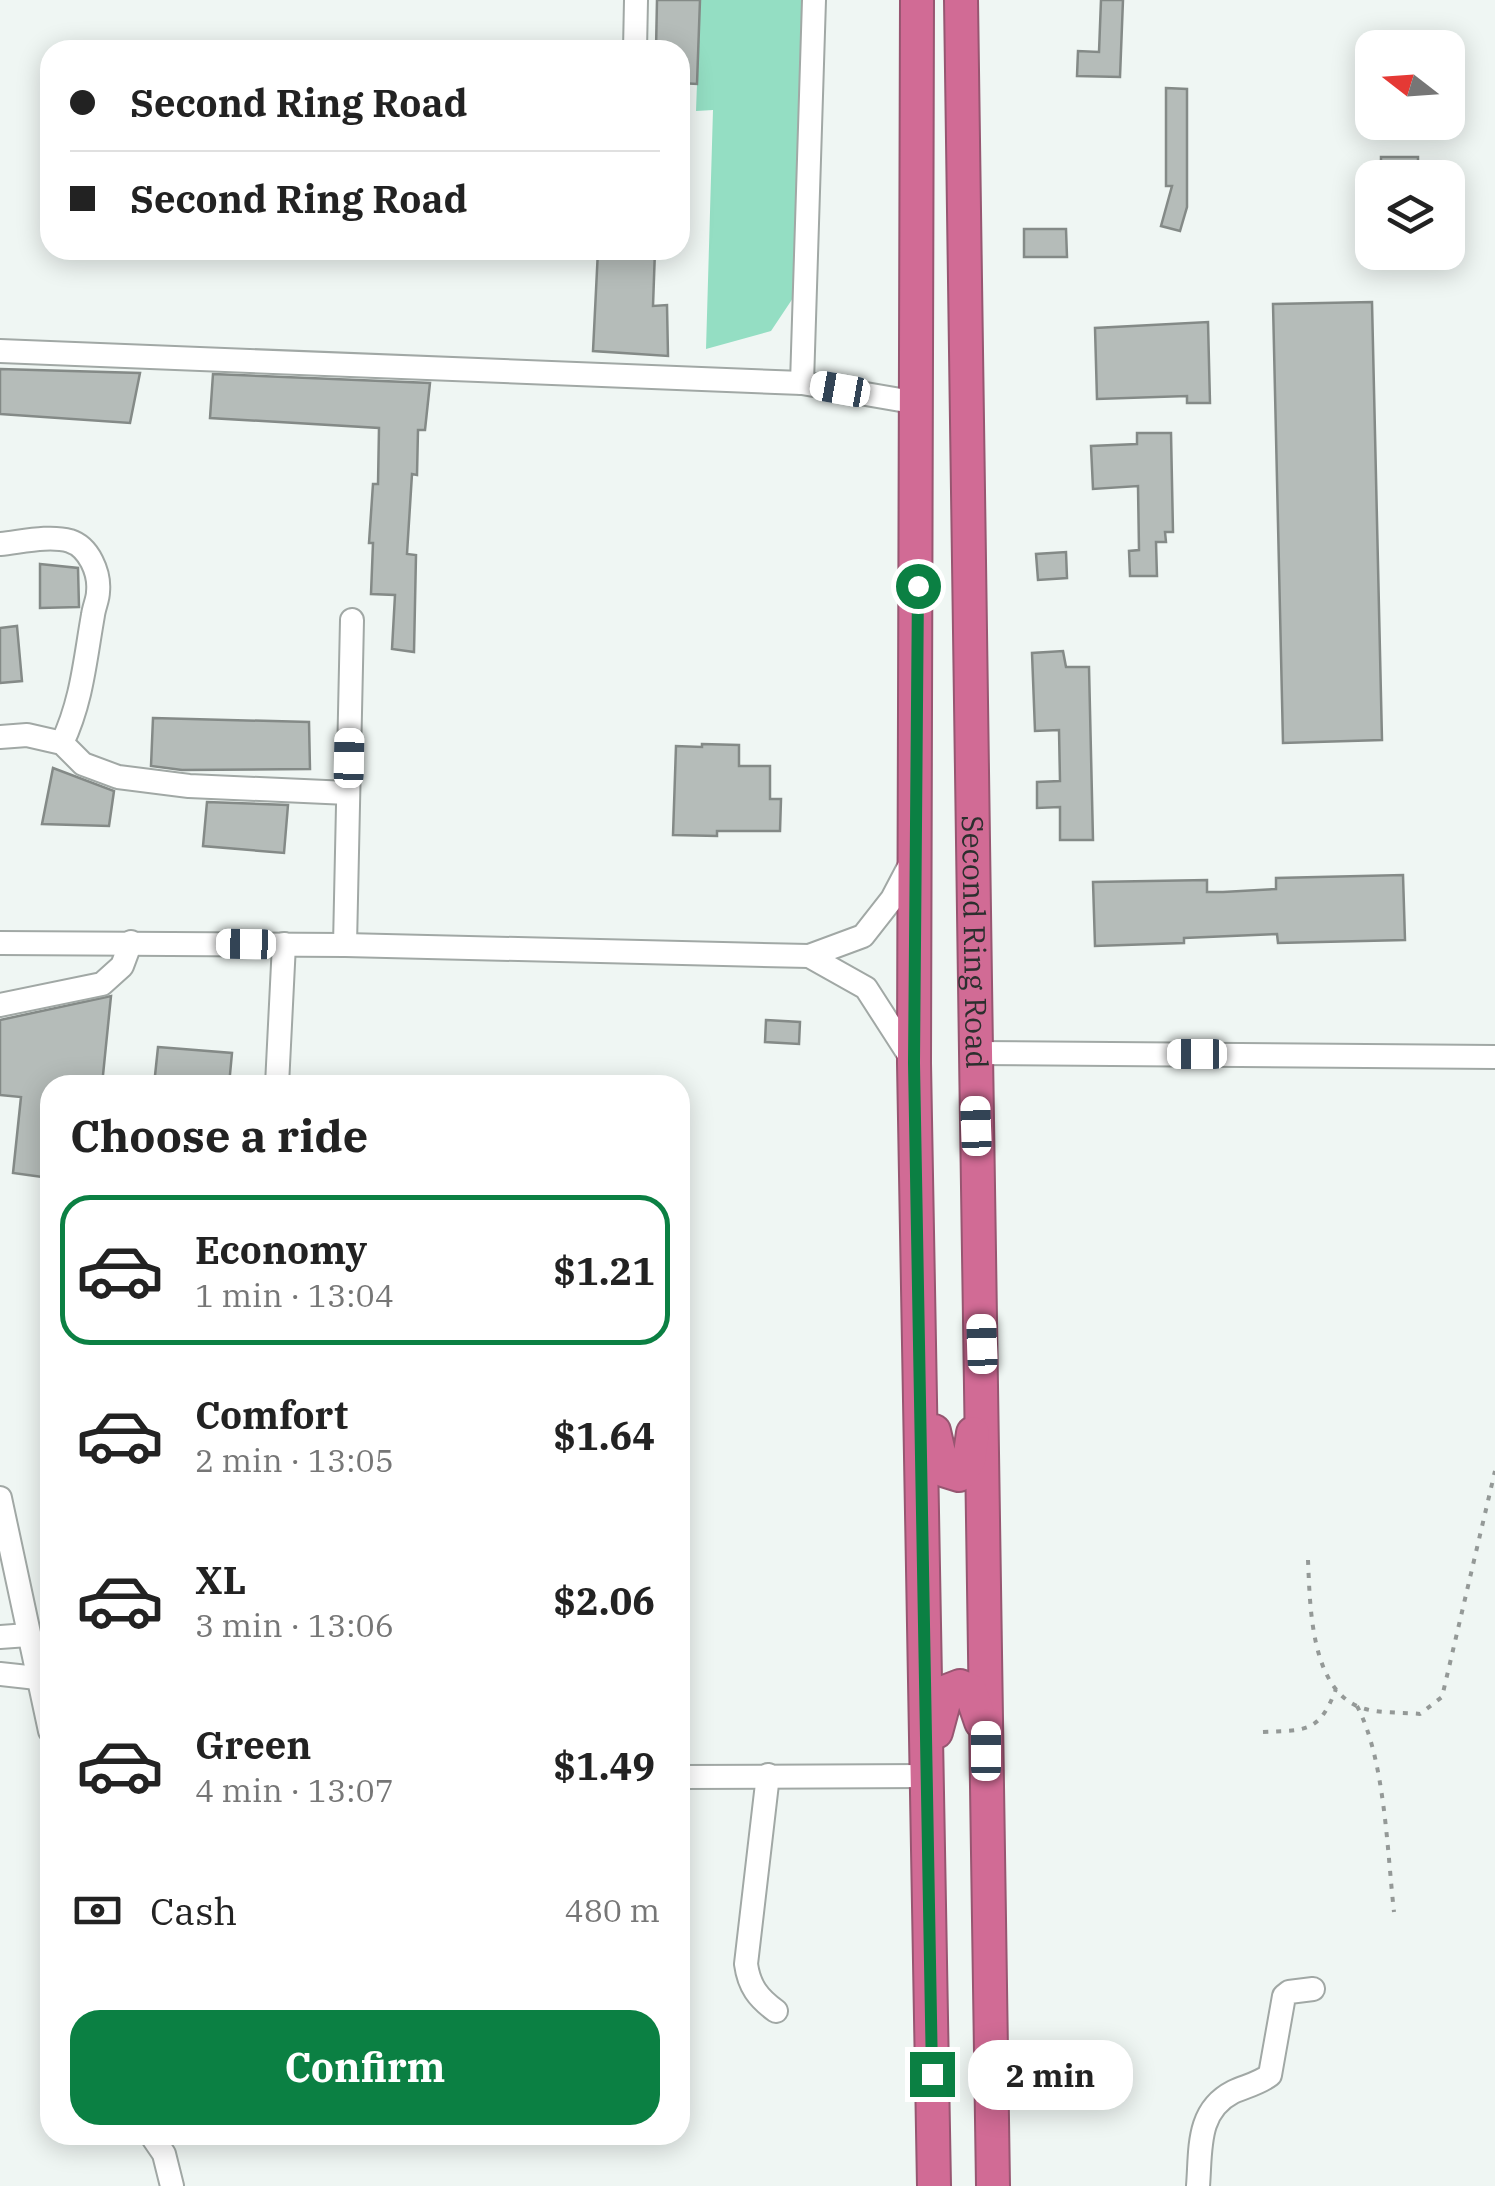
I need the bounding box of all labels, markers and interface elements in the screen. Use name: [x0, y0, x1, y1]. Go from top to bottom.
north arrow: [1355, 30, 1465, 140]
map controls: [1355, 30, 1465, 270]
text: Second Ring Road: [130, 78, 468, 127]
button: layers: [1355, 160, 1465, 270]
text: Second Ring Road: [130, 174, 468, 223]
car: [808, 369, 872, 409]
route start: [896, 564, 941, 609]
car: [333, 728, 365, 788]
street label: Second Ring Road: [954, 815, 997, 1069]
car: [216, 928, 276, 960]
car: [1167, 1039, 1227, 1069]
car: [960, 1095, 992, 1157]
text: Choose a ride: [70, 1106, 368, 1164]
icon: car: [75, 1225, 165, 1315]
text: Economy: [195, 1225, 367, 1274]
text: $1.21: [553, 1246, 655, 1295]
text: 1 min · 13:04: [195, 1274, 394, 1316]
car: [966, 1313, 998, 1375]
icon: car: [75, 1390, 165, 1480]
text: Comfort: [195, 1390, 348, 1439]
text: $1.64: [553, 1411, 655, 1460]
text: 2 min · 13:05: [195, 1439, 394, 1481]
icon: car: [75, 1555, 165, 1645]
text: XL: [195, 1555, 246, 1604]
text: $2.06: [553, 1576, 655, 1625]
text: 3 min · 13:06: [195, 1604, 394, 1646]
icon: car: [75, 1720, 165, 1810]
text: Green: [195, 1720, 311, 1769]
car: [971, 1721, 1001, 1781]
text: $1.49: [553, 1741, 655, 1790]
text: 4 min · 13:07: [195, 1769, 394, 1811]
icon: cash: [70, 1883, 125, 1938]
text: Cash: [150, 1886, 237, 1935]
text: 480 m: [564, 1889, 660, 1931]
button: Confirm: [70, 2010, 660, 2125]
callout: 2 min: [967, 2039, 1132, 2109]
route end: [910, 2052, 955, 2097]
text: 2 min: [1006, 2054, 1095, 2096]

